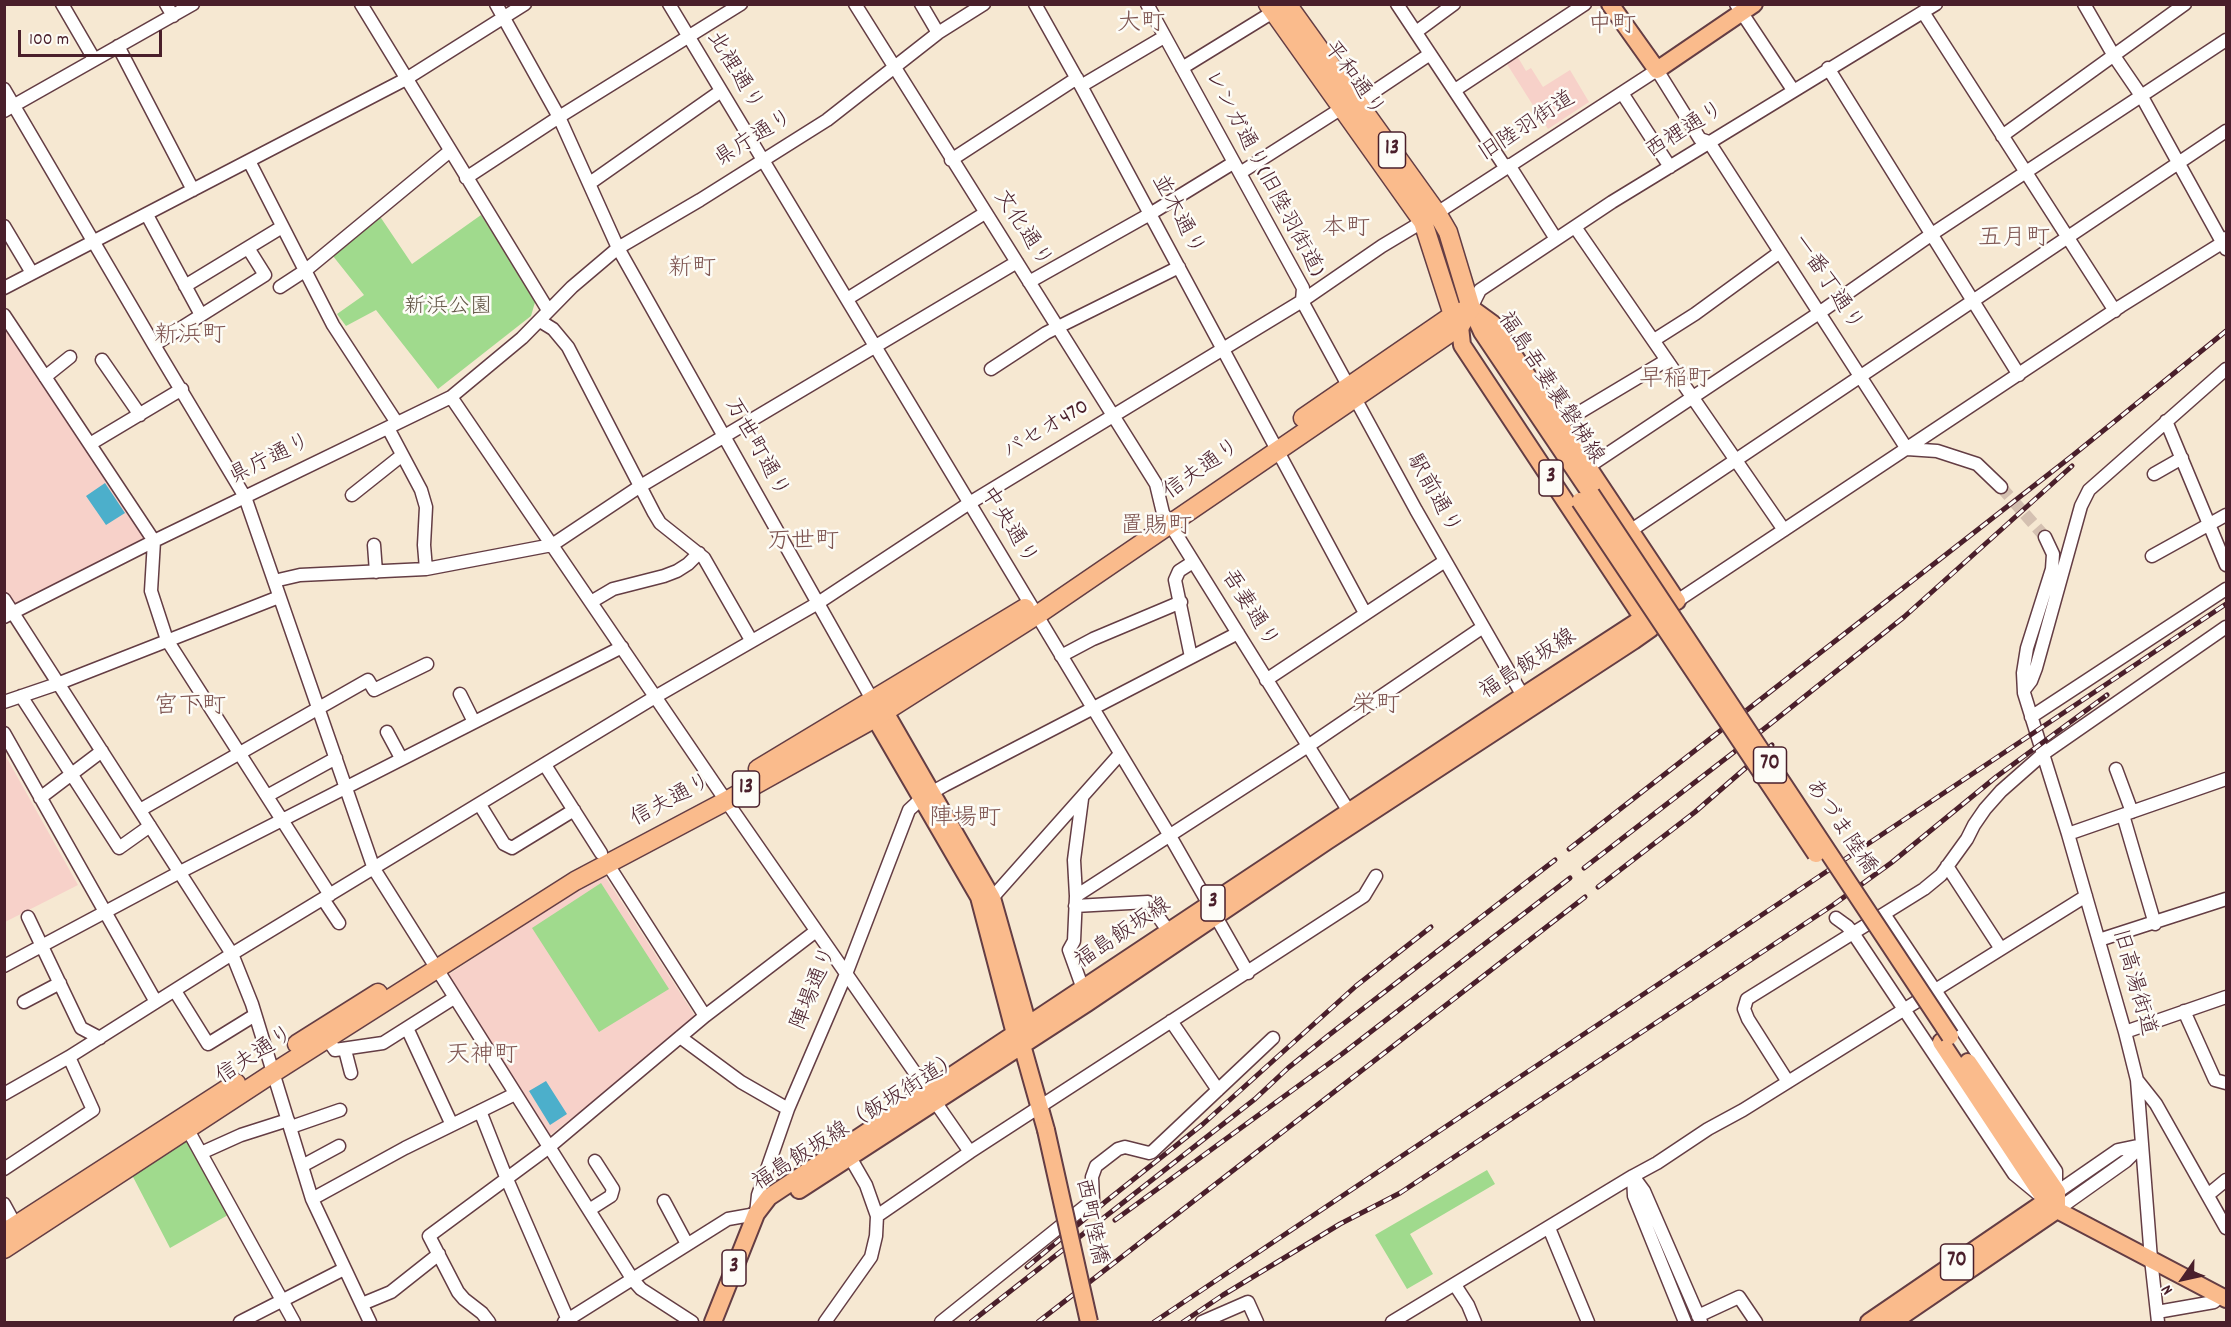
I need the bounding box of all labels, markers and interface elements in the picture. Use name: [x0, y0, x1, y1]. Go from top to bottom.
district label: 大町: [1117, 12, 1165, 40]
district label: 中町: [1588, 14, 1636, 42]
scale bar: [21, 18, 165, 56]
street label: 北裡通り: [699, 27, 767, 117]
text: 100 m: [29, 28, 69, 53]
street label: 平和通り: [1315, 37, 1389, 123]
street label: レンガ通り(旧陸羽街道): [1196, 66, 1328, 282]
street label: 旧陸羽街道: [1475, 87, 1581, 169]
street label: 西裡通り: [1642, 97, 1730, 167]
street label: 県庁通り: [711, 105, 799, 175]
road number: 13: [1378, 132, 1406, 168]
street label: 並木通り: [1144, 171, 1208, 261]
street label: 文化通り: [986, 186, 1056, 274]
district label: 本町: [1322, 217, 1370, 245]
district label: 五月町: [1978, 227, 2050, 255]
street label: 一番丁通り: [1785, 231, 1867, 337]
district label: 新町: [668, 257, 716, 285]
park label: 新浜公園: [404, 296, 492, 322]
street label: 福島吾妻裏磐梯線: [1490, 308, 1608, 470]
district label: 新浜町: [154, 324, 226, 352]
district label: 早稲町: [1639, 368, 1711, 396]
street label: 万世町通り: [717, 394, 793, 504]
street label: パセオ470: [999, 395, 1095, 467]
street label: 県庁通り: [226, 430, 316, 492]
street label: 信夫通り: [1159, 435, 1247, 507]
street label: 駅前通り: [1399, 450, 1465, 540]
road number: 3: [1539, 460, 1563, 496]
street label: 中央通り: [972, 483, 1042, 571]
district label: 置賜町: [1120, 515, 1192, 543]
district label: 万世町: [767, 530, 839, 558]
street label: 吾妻通り: [1213, 566, 1283, 654]
street label: 福島飯坂線: [1476, 625, 1582, 707]
district label: 栄町: [1352, 694, 1400, 722]
district label: 宮下町: [154, 695, 226, 723]
road number: 70: [1754, 747, 1786, 783]
street label: 信夫通り: [627, 770, 717, 834]
road number: 13: [732, 771, 760, 807]
street label: あづま陸橋: [1797, 775, 1881, 881]
district label: 陣場町: [929, 807, 1001, 835]
road number: 3: [1201, 885, 1225, 921]
street label: 福島飯坂線: [1071, 893, 1177, 977]
street label: 旧高湯街道: [2104, 926, 2160, 1040]
street label: 陣場通り: [787, 943, 845, 1035]
street label: 信夫通り: [212, 1022, 300, 1092]
district label: 天神町: [446, 1044, 518, 1072]
street label: 福島飯坂線（飯坂街道）: [748, 1048, 968, 1198]
street label: 西町陸橋: [1067, 1176, 1111, 1268]
road number: 70: [1940, 1244, 1974, 1280]
north arrow: [2153, 1249, 2213, 1309]
road number: 3: [722, 1250, 746, 1286]
text: N: [2156, 1280, 2179, 1299]

